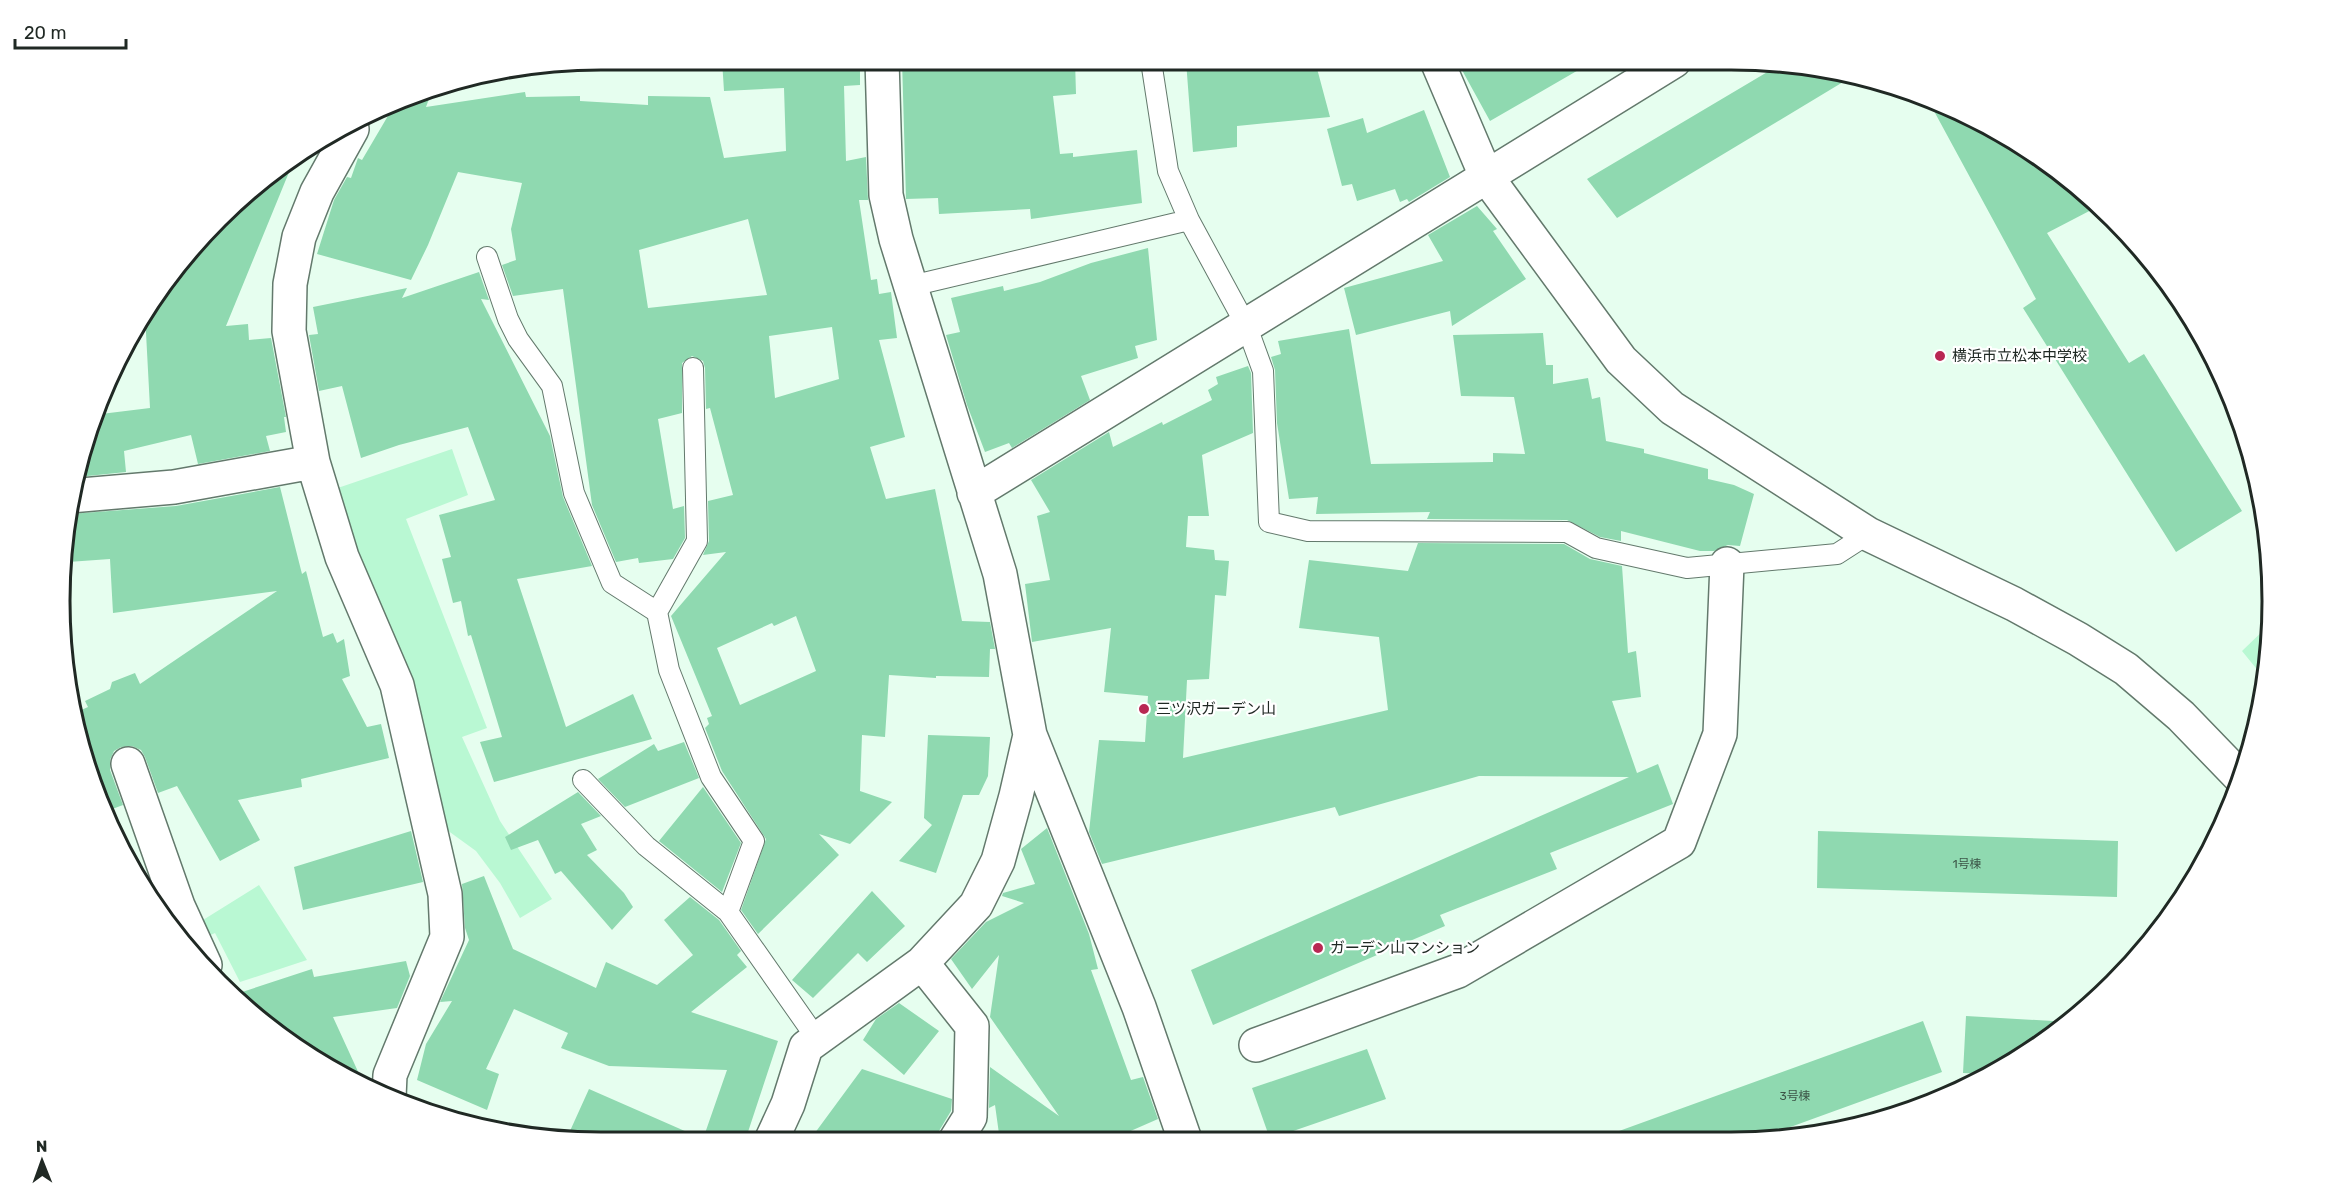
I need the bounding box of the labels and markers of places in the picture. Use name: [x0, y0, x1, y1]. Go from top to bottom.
place label: 横浜市立松本中学校: [1952, 347, 2087, 365]
marker: 横浜市立松本中学校: [1933, 349, 1947, 363]
place label: 三ツ沢ガーデン山: [1156, 700, 1276, 718]
marker: 三ツ沢ガーデン山: [1137, 702, 1151, 716]
place label: ガーデン山マンション: [1330, 939, 1480, 957]
marker: ガーデン山マンション: [1311, 941, 1325, 955]

